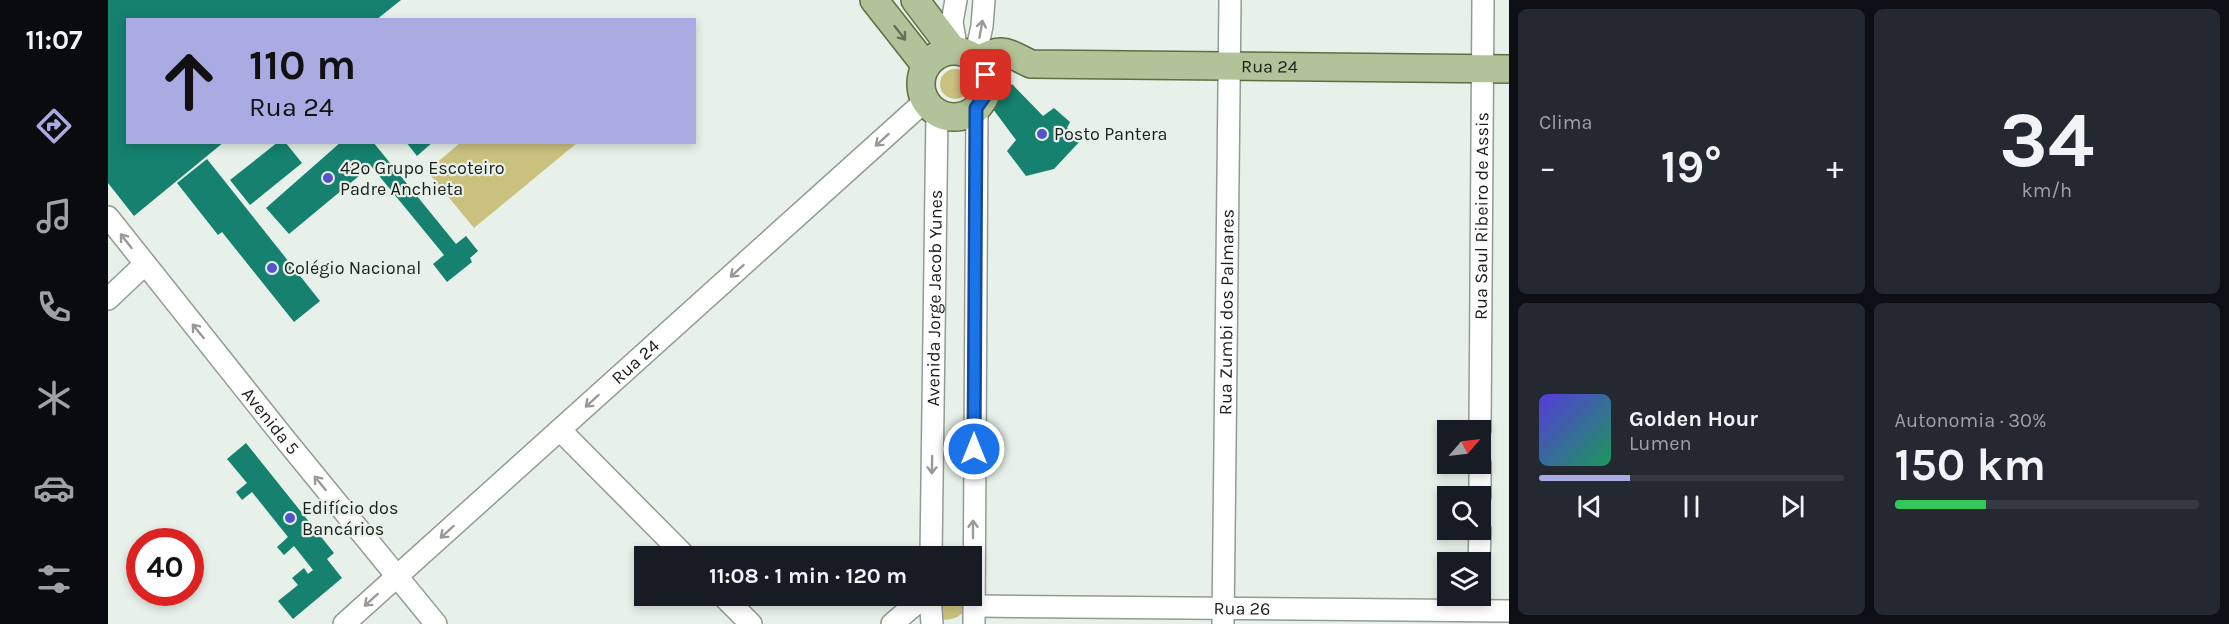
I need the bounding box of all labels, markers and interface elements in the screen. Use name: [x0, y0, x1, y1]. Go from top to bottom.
one-way arrow: [976, 20, 987, 40]
text: 11:07: [25, 24, 83, 56]
one-way arrow: [894, 25, 907, 41]
text: 110 m: [249, 40, 356, 90]
icon: ahead: [150, 42, 228, 120]
pin: [960, 49, 1011, 100]
street label: Rua 24: [1241, 55, 1298, 78]
icon: arrive: [969, 58, 1002, 91]
text: Rua 24: [249, 91, 334, 123]
text: 34: [1999, 94, 2094, 186]
icon: directions: [33, 105, 75, 147]
text: Clima: [1539, 111, 1593, 134]
street label: Rua Saul Ribeiro de Assis: [1470, 112, 1493, 320]
place label: Posto Pantera: [1054, 123, 1167, 145]
marker: Posto Pantera: [1035, 127, 1049, 141]
one-way arrow: [874, 133, 889, 147]
text: 19°: [1661, 141, 1722, 193]
text: −: [1539, 148, 1556, 186]
text: +: [1826, 148, 1843, 186]
place label: 42º Grupo Escoteiro Padre Anchieta: [340, 157, 505, 200]
marker: 42º Grupo Escoteiro Padre Anchieta: [321, 171, 335, 185]
text: km/h: [2021, 179, 2072, 202]
street label: Avenida Jorge Jacob Yunes: [922, 189, 947, 407]
icon: music: [33, 195, 75, 237]
street label: Rua Zumbi dos Palmares: [1214, 209, 1239, 415]
one-way arrow: [120, 233, 133, 249]
place label: Colégio Nacional: [284, 257, 421, 279]
marker: Colégio Nacional: [265, 261, 279, 275]
one-way arrow: [730, 263, 745, 277]
icon: phone: [33, 286, 75, 328]
one-way arrow: [191, 323, 204, 339]
street label: Rua 24: [607, 335, 664, 389]
icon: climate: [33, 377, 75, 419]
street label: Avenida 5: [237, 383, 304, 459]
one-way arrow: [585, 394, 600, 408]
text: Golden Hour: [1629, 406, 1758, 432]
text: Autonomia · 30%: [1895, 409, 2047, 432]
position arrow: [942, 417, 1006, 481]
north arrow: [1437, 420, 1491, 474]
map controls: [1437, 420, 1491, 606]
text: Lumen: [1629, 432, 1692, 455]
text: 150 km: [1895, 439, 2046, 491]
one-way arrow: [926, 455, 938, 475]
icon: car: [33, 467, 75, 509]
one-way arrow: [314, 475, 327, 491]
button: search: [1437, 486, 1491, 540]
icon: previous: [1573, 490, 1606, 523]
icon: pause: [1675, 490, 1708, 523]
icon: next: [1776, 490, 1809, 523]
place label: Edifício dos Bancários: [302, 497, 398, 540]
marker: Edifício dos Bancários: [283, 511, 297, 525]
one-way arrow: [967, 520, 979, 540]
one-way arrow: [440, 525, 455, 539]
speed limit sign: 40: [126, 528, 204, 606]
button: layers: [1437, 552, 1491, 606]
icon: filters: [33, 558, 75, 600]
text: 11:08 · 1 min · 120 m: [709, 563, 907, 589]
one-way arrow: [363, 593, 378, 607]
street label: Rua 26: [1213, 597, 1271, 620]

